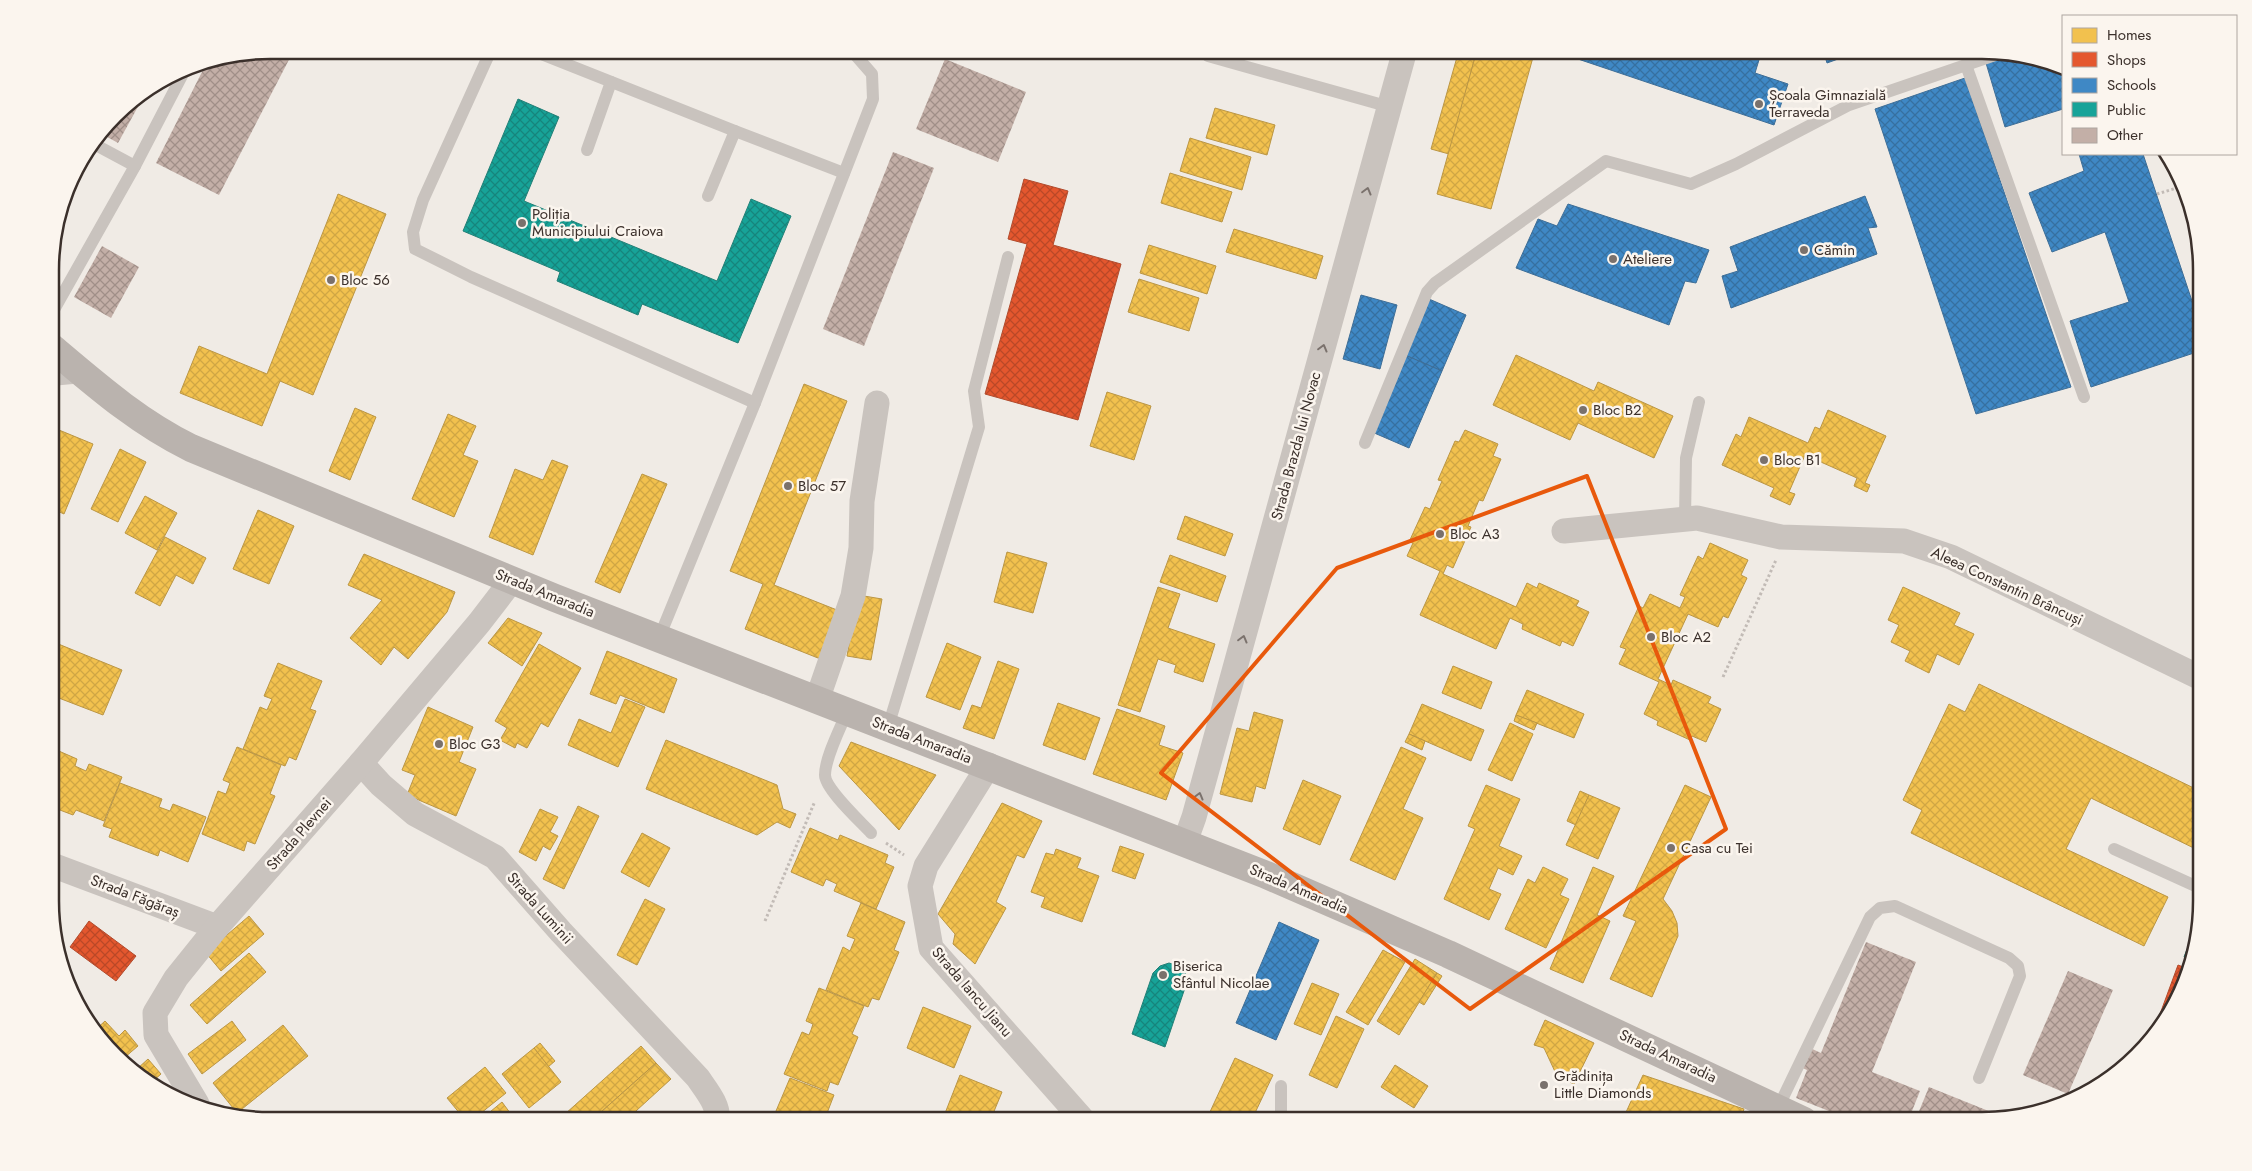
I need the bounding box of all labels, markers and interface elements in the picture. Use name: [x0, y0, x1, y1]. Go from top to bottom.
legend: [2062, 15, 2237, 155]
text: Homes: [2107, 24, 2151, 46]
text: Shops: [2107, 49, 2146, 71]
text: Schools: [2107, 74, 2156, 96]
place label: Școala Gimnazială Terraveda: [1769, 84, 1886, 123]
marker: Școala Gimnazială Terraveda: [1753, 98, 1765, 110]
text: Public: [2107, 99, 2146, 121]
text: Other: [2107, 124, 2144, 146]
one-way arrow: [1361, 187, 1371, 195]
place label: Poliția Municipiului Craiova: [532, 203, 663, 242]
marker: Poliția Municipiului Craiova: [516, 217, 528, 229]
place label: Cămin: [1814, 239, 1855, 261]
marker: Cămin: [1798, 244, 1810, 256]
place label: Ateliere: [1623, 248, 1672, 270]
marker: Ateliere: [1607, 253, 1619, 265]
place label: Bloc 56: [341, 269, 390, 291]
marker: Bloc 56: [325, 274, 337, 286]
one-way arrow: [1318, 344, 1328, 352]
street label: Strada Brazda lui Novac: [1266, 369, 1326, 523]
place label: Bloc B2: [1593, 399, 1642, 421]
marker: Bloc B2: [1577, 404, 1589, 416]
place label: Bloc B1: [1774, 449, 1821, 471]
marker: Bloc B1: [1758, 454, 1770, 466]
place label: Bloc 57: [798, 475, 846, 497]
marker: Bloc 57: [782, 480, 794, 492]
place label: Bloc A3: [1450, 523, 1500, 545]
marker: Bloc A3: [1434, 528, 1446, 540]
street label: Aleea Constantin Brâncuși: [1928, 541, 2086, 631]
street label: Strada Amaradia: [492, 563, 598, 623]
place label: Bloc A2: [1661, 626, 1711, 648]
marker: Bloc A2: [1645, 631, 1657, 643]
one-way arrow: [1237, 636, 1247, 644]
street label: Strada Amaradia: [869, 711, 975, 769]
place label: Bloc G3: [449, 733, 501, 755]
marker: Bloc G3: [433, 738, 445, 750]
one-way arrow: [1194, 792, 1204, 800]
street label: Strada Plevnei: [261, 793, 337, 875]
place label: Casa cu Tei: [1681, 837, 1753, 859]
marker: Casa cu Tei: [1665, 842, 1677, 854]
street label: Strada Amaradia: [1246, 858, 1352, 920]
street label: Strada Luminii: [502, 867, 578, 949]
street label: Strada Făgăraș: [87, 869, 183, 923]
street label: Strada Iancu Jianu: [927, 942, 1017, 1042]
place label: Biserica Sfântul Nicolae: [1173, 955, 1270, 994]
marker: Biserica Sfântul Nicolae: [1157, 969, 1169, 981]
street label: Strada Amaradia: [1616, 1024, 1720, 1088]
place label: Grădinița Little Diamonds: [1554, 1065, 1651, 1104]
marker: Grădinița Little Diamonds: [1538, 1079, 1550, 1091]

